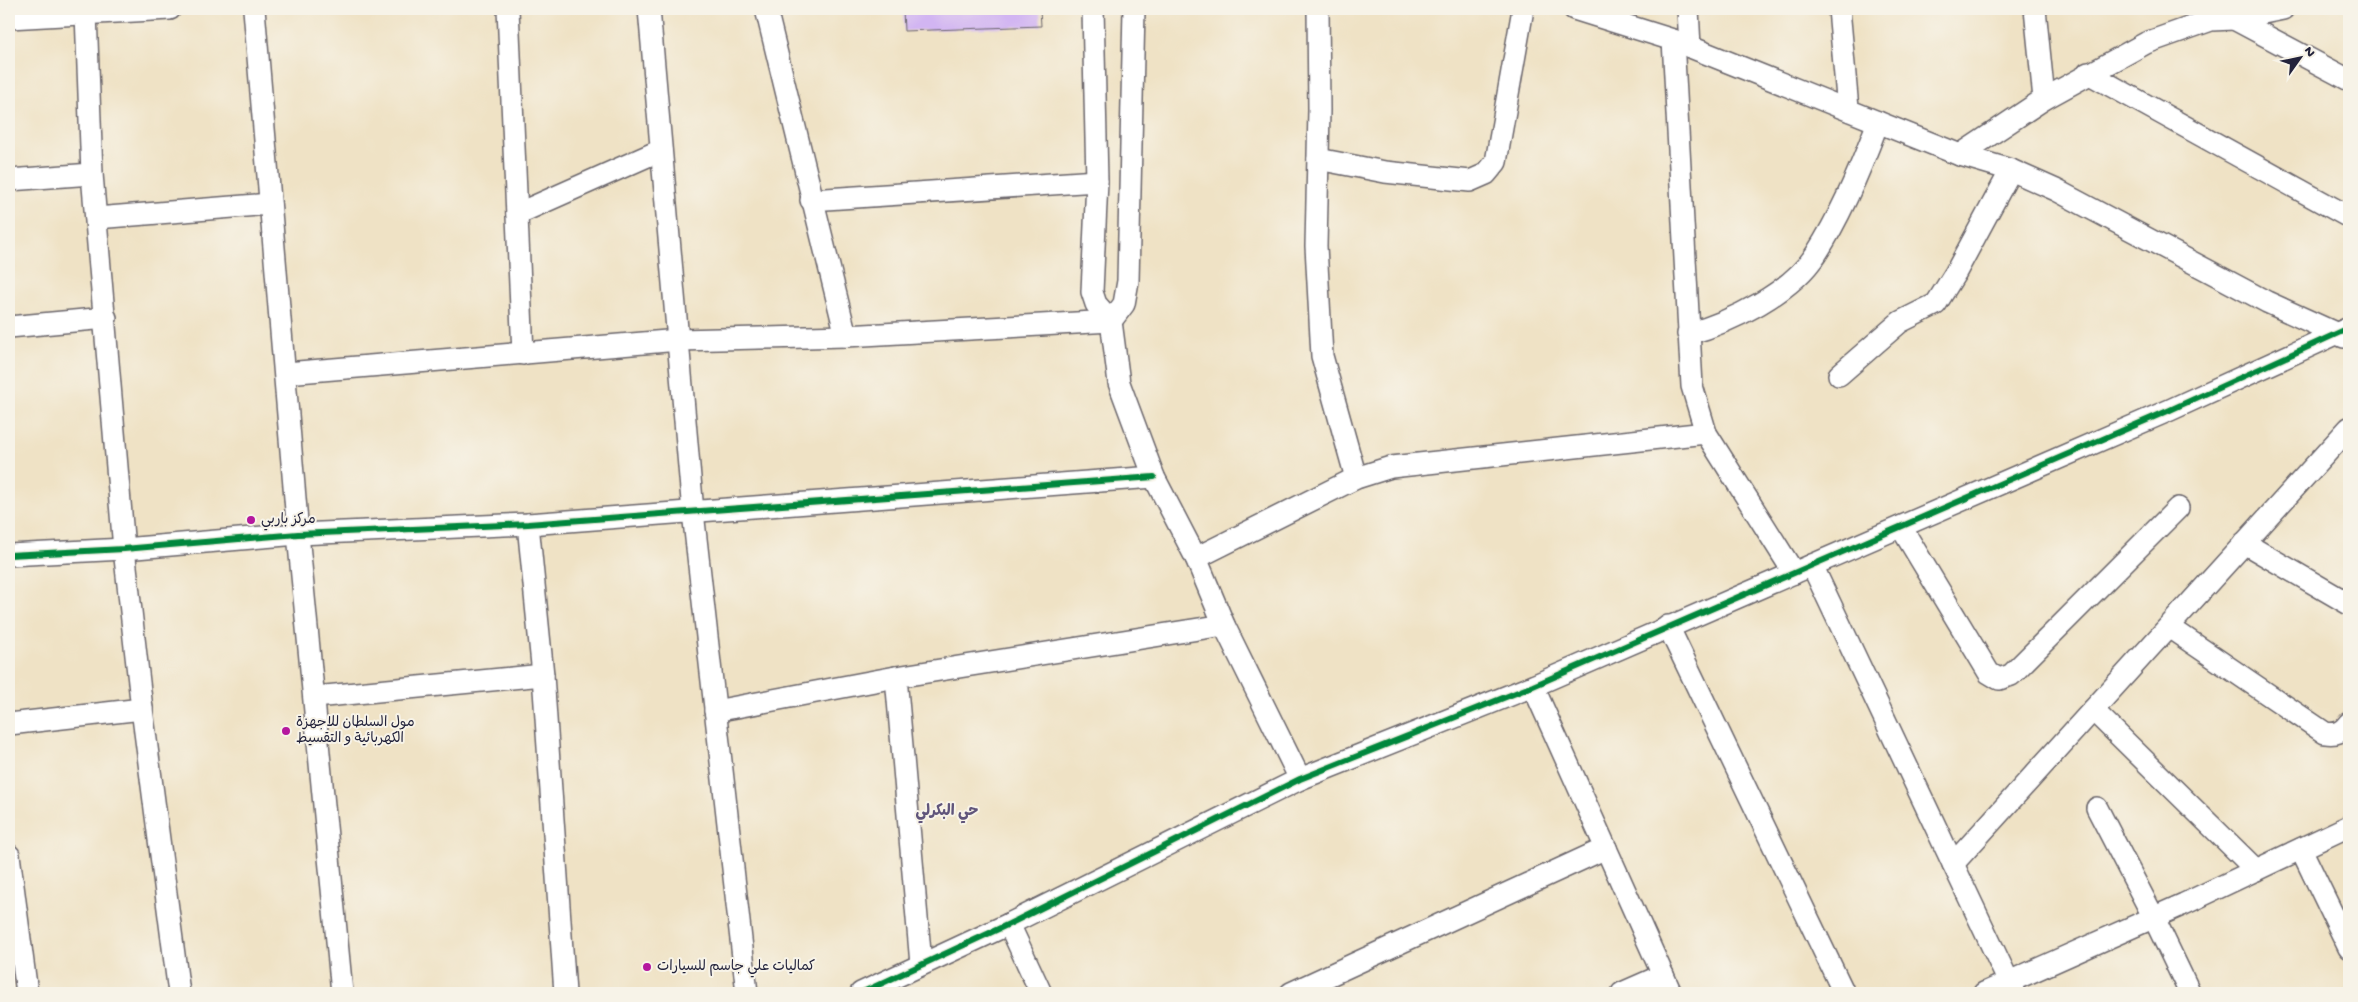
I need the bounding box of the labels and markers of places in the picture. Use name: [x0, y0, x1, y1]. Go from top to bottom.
place label: مركز باربي: [261, 512, 316, 531]
marker: مركز باربي: [245, 514, 257, 526]
place label: مول السلطان للاجهزة الكهربائية و التقسيط: [296, 715, 415, 748]
marker: مول السلطان للاجهزة الكهربائية و التقسيط: [280, 725, 292, 737]
place label: كماليات علي جاسم للسيارات: [657, 959, 815, 978]
marker: كماليات علي جاسم للسيارات: [641, 961, 653, 973]

